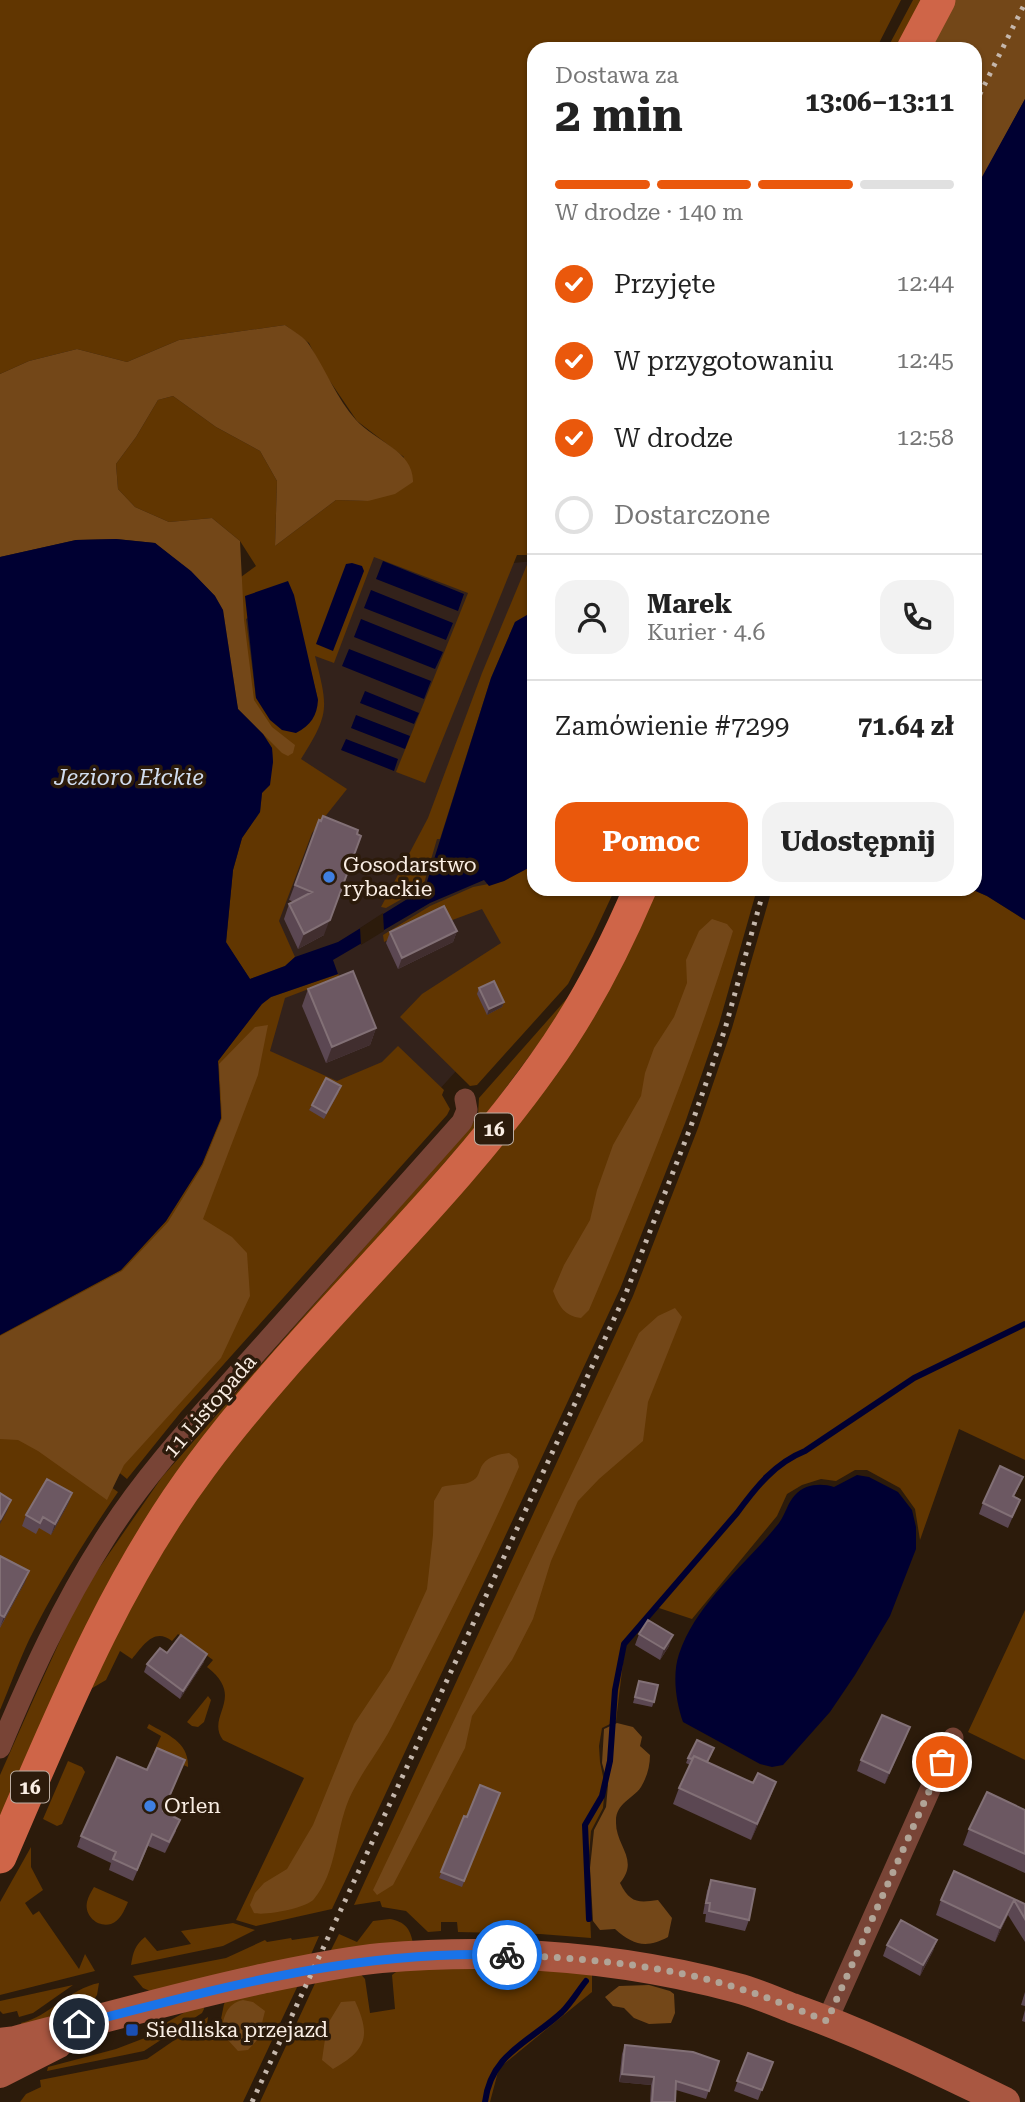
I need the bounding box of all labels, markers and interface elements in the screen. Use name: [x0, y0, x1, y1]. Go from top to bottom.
text: Dostawa za: [555, 62, 679, 89]
text: 13:06–13:11: [805, 87, 954, 117]
text: 2 min: [555, 88, 683, 142]
text: W drodze · 140 m: [555, 199, 743, 226]
icon: check: [555, 265, 593, 303]
text: Przyjęte: [614, 269, 716, 299]
text: 12:44: [897, 270, 954, 297]
icon: check: [555, 342, 593, 380]
text: W przygotowaniu: [614, 346, 834, 376]
text: 12:45: [897, 347, 954, 374]
icon: check: [555, 419, 593, 457]
text: W drodze: [614, 423, 733, 453]
text: 12:58: [897, 424, 954, 451]
text: Dostarczone: [614, 500, 770, 530]
button: person: [555, 580, 629, 654]
button: phone: [880, 580, 954, 654]
text: Marek: [647, 589, 732, 619]
text: Kurier · 4.6: [647, 619, 765, 646]
text: Zamówienie #7299: [555, 711, 789, 741]
text: 71.64 zł: [858, 711, 954, 741]
water label: Jezioro Ełckie: [53, 764, 204, 791]
button: Pomoc: [555, 802, 748, 882]
button: Udostępnij: [762, 802, 954, 882]
place label: Gosodarstwo rybackie: [343, 853, 477, 901]
marker: Gosodarstwo rybackie: [321, 869, 337, 885]
road number: 16: [475, 1114, 513, 1144]
street label: 11 Listopada: [159, 1349, 262, 1462]
pin: [912, 1732, 972, 1792]
icon: bag: [923, 1743, 961, 1781]
road number: 16: [11, 1772, 49, 1802]
place label: Orlen: [164, 1794, 221, 1818]
marker: Orlen: [142, 1798, 158, 1814]
courier: [472, 1920, 542, 1990]
icon: bike: [488, 1936, 526, 1974]
pin: [49, 1994, 109, 2054]
icon: home: [60, 2005, 98, 2043]
place label: Siedliska przejazd: [146, 2018, 329, 2042]
marker: Siedliska przejazd: [124, 2022, 140, 2038]

